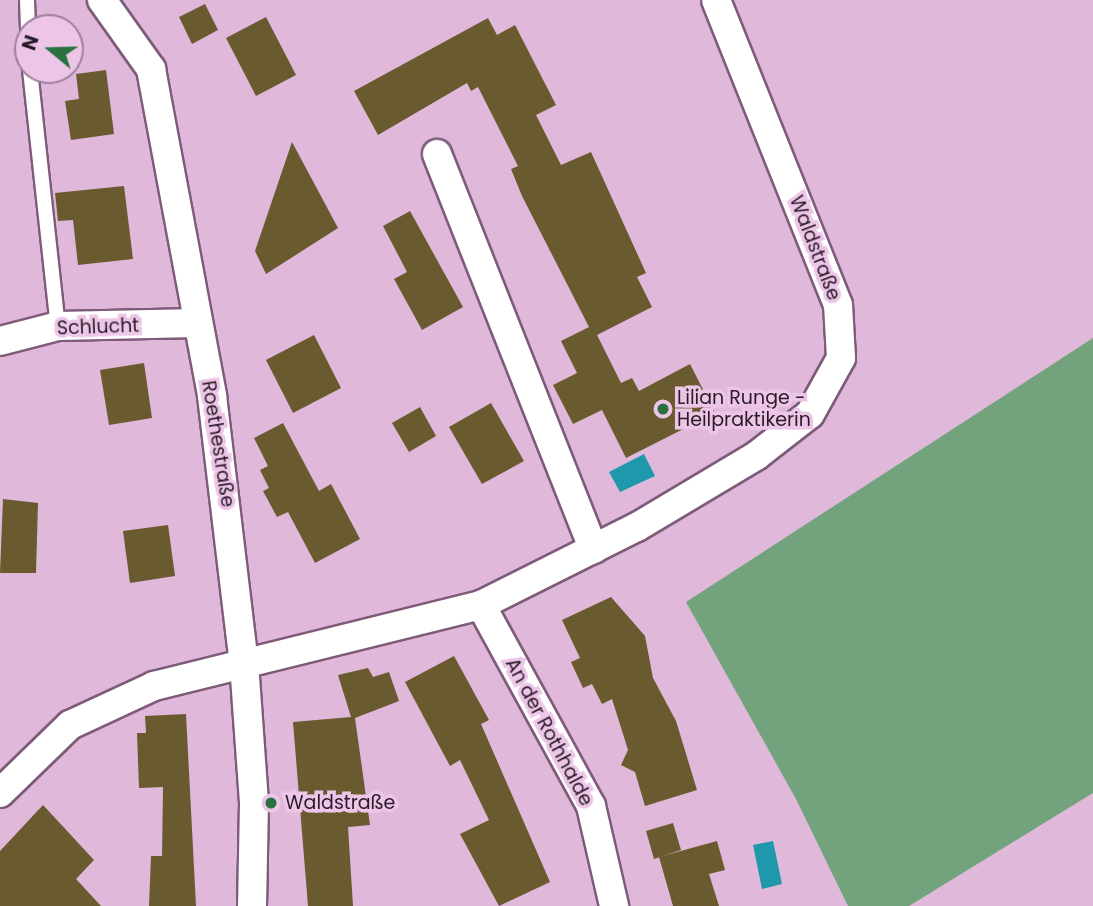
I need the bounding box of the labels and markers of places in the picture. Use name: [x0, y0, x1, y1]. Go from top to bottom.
place label: Lilian Runge - Heilpraktikerin: [677, 387, 811, 431]
marker: Lilian Runge - Heilpraktikerin: [655, 401, 671, 417]
place label: Waldstraße: [285, 792, 395, 814]
marker: Waldstraße: [263, 795, 279, 811]

